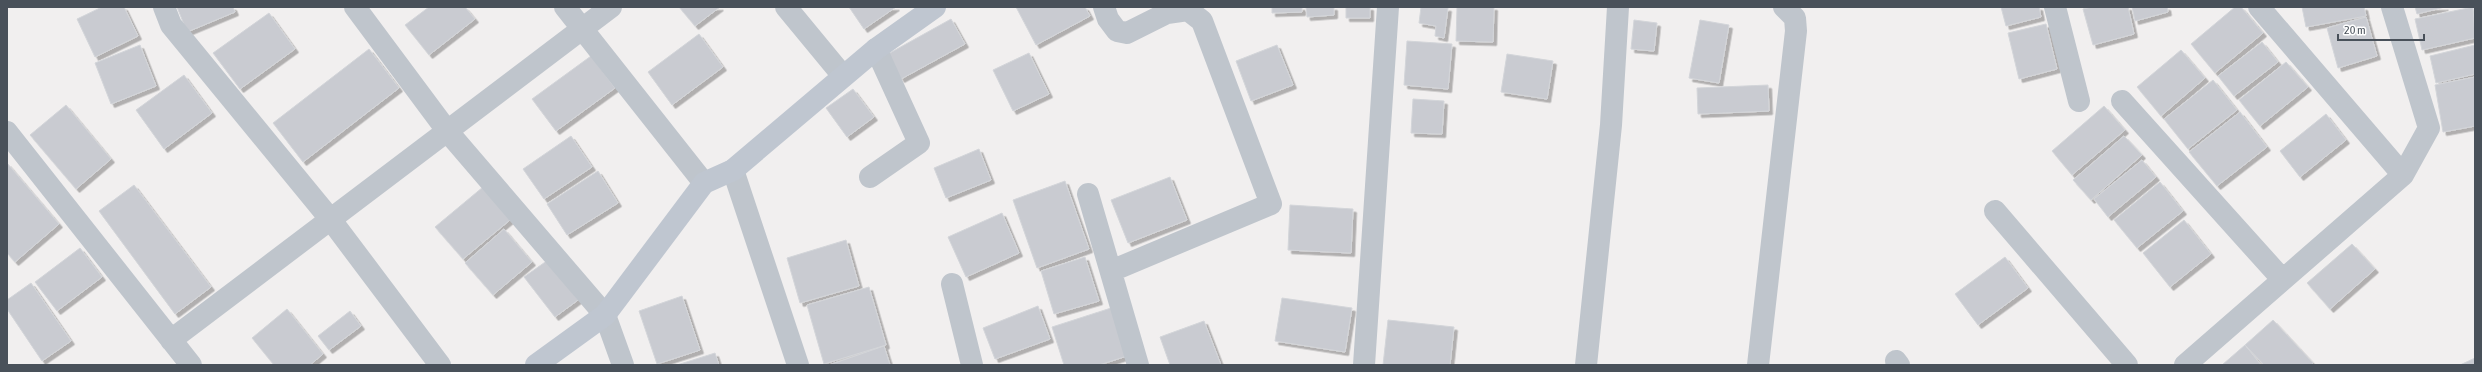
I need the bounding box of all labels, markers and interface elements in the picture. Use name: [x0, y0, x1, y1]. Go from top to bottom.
scale bar: [2338, 16, 2424, 42]
text: 20 m: [2344, 23, 2366, 37]

